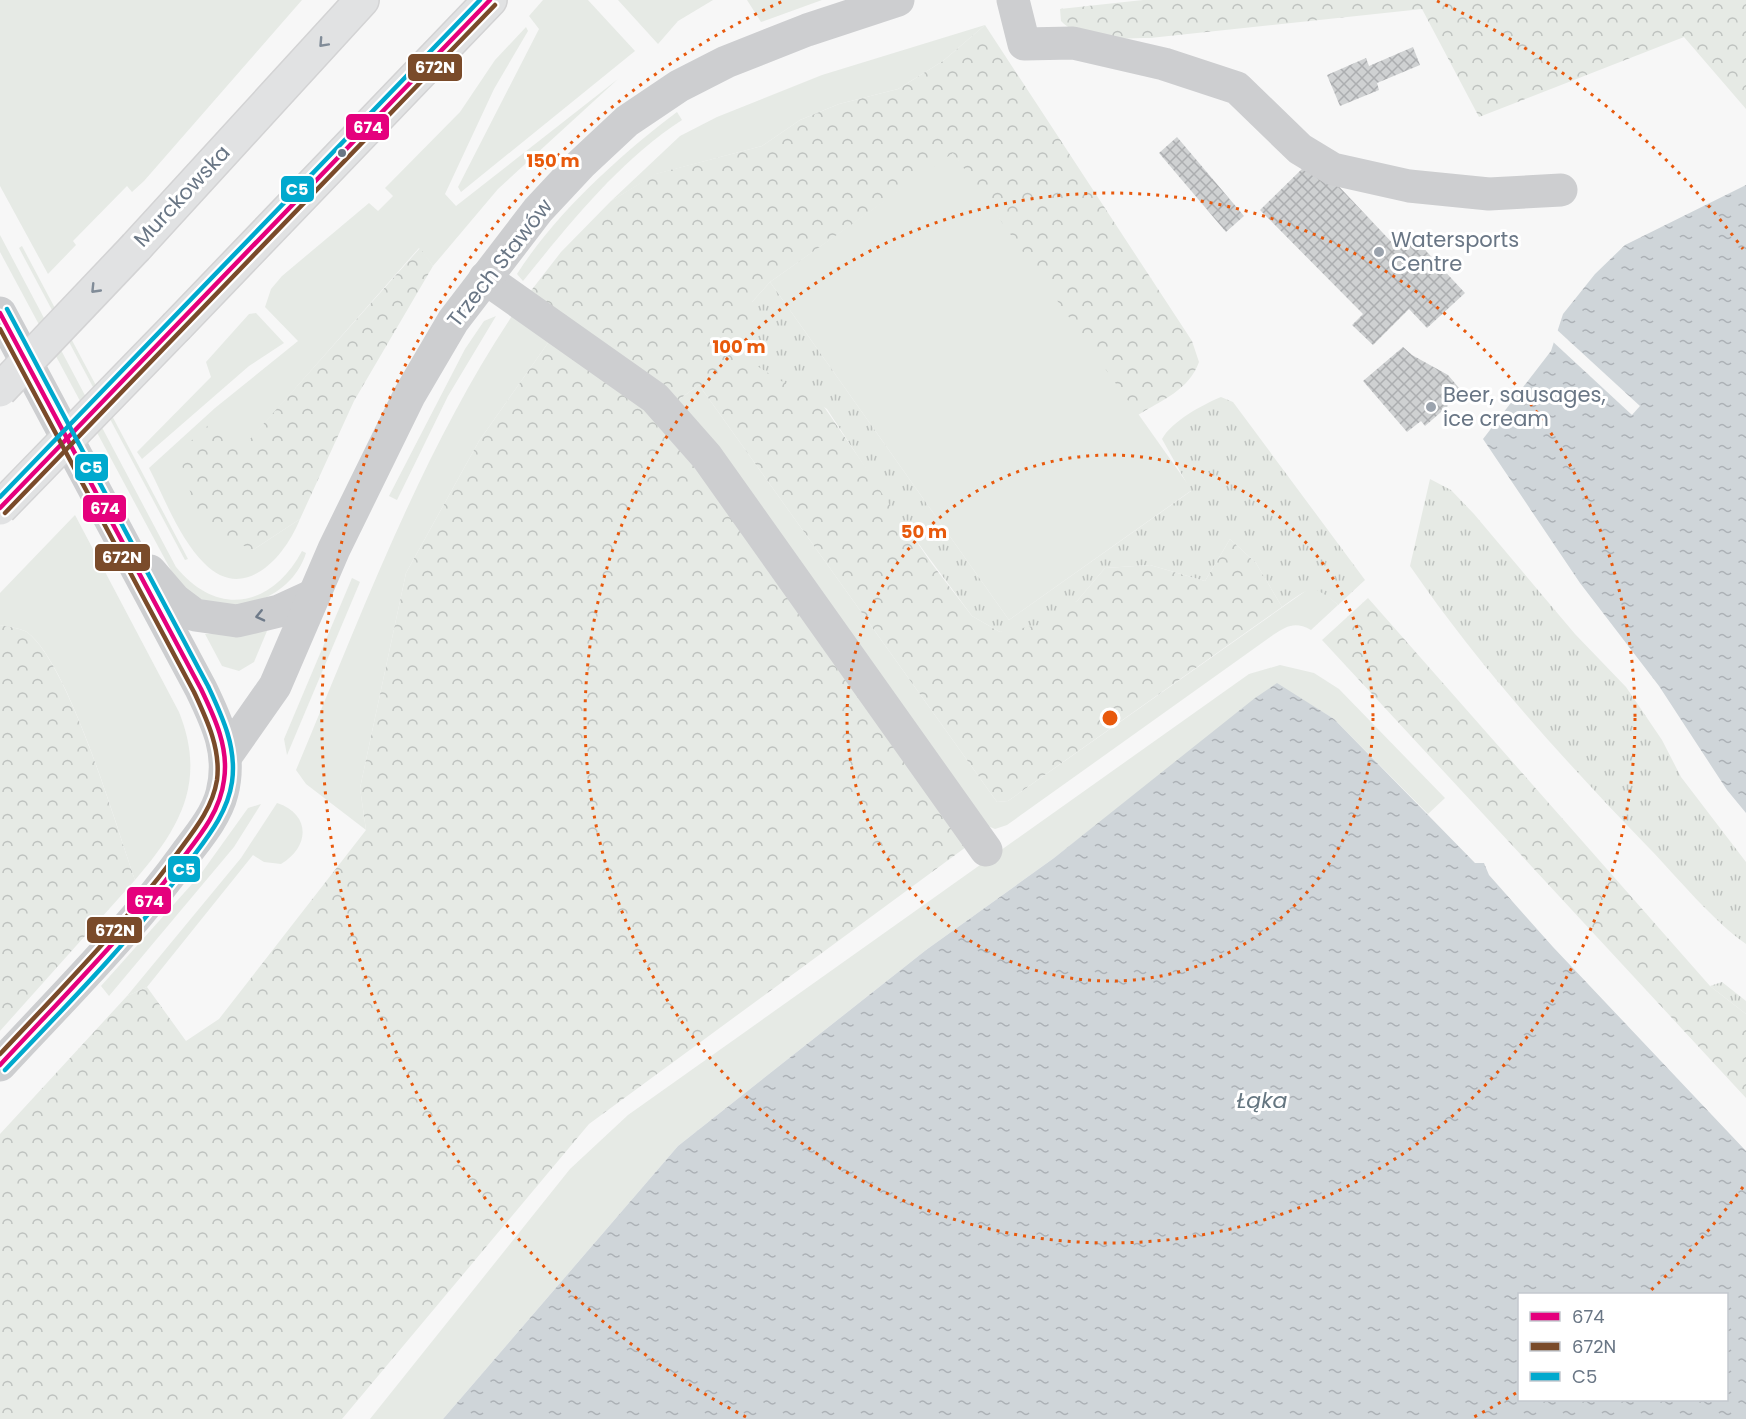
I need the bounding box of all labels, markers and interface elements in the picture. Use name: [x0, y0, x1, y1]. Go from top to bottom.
one-way arrow: [319, 36, 330, 47]
line badge: 672N: [407, 53, 463, 82]
text: 672N: [415, 56, 455, 79]
line badge: 674: [345, 113, 390, 141]
text: 674: [353, 116, 383, 139]
street label: Murckowska: [127, 138, 236, 253]
unlabelled marker: [336, 147, 348, 159]
text: 150 m: [526, 148, 580, 173]
line badge: C5: [280, 175, 315, 203]
text: C5: [286, 178, 308, 201]
street label: Trzech Stawów: [440, 192, 559, 333]
place label: Watersports Centre: [1391, 225, 1519, 278]
marker: Watersports Centre: [1372, 245, 1386, 259]
one-way arrow: [92, 282, 103, 293]
text: 100 m: [712, 334, 766, 359]
place label: Beer, sausages, ice cream: [1443, 380, 1606, 433]
marker: Beer, sausages, ice cream: [1424, 400, 1438, 414]
line badge: C5: [74, 453, 109, 482]
text: C5: [80, 456, 102, 479]
line badge: 674: [82, 494, 127, 523]
text: 674: [90, 497, 120, 520]
text: 50 m: [901, 519, 947, 544]
line badge: 672N: [94, 543, 151, 572]
text: 672N: [102, 546, 142, 569]
one-way arrow: [255, 608, 265, 621]
centre of rings: [1100, 708, 1120, 728]
line badge: C5: [167, 855, 201, 883]
text: C5: [173, 858, 195, 881]
line badge: 674: [126, 886, 172, 915]
text: 674: [134, 890, 164, 913]
line badge: 672N: [86, 916, 143, 944]
text: 672N: [95, 919, 135, 942]
water label: Łąka: [1237, 1085, 1287, 1116]
legend: [1518, 1293, 1728, 1401]
text: 674: [1572, 1304, 1605, 1329]
text: 672N: [1572, 1334, 1616, 1359]
text: C5: [1572, 1364, 1597, 1389]

